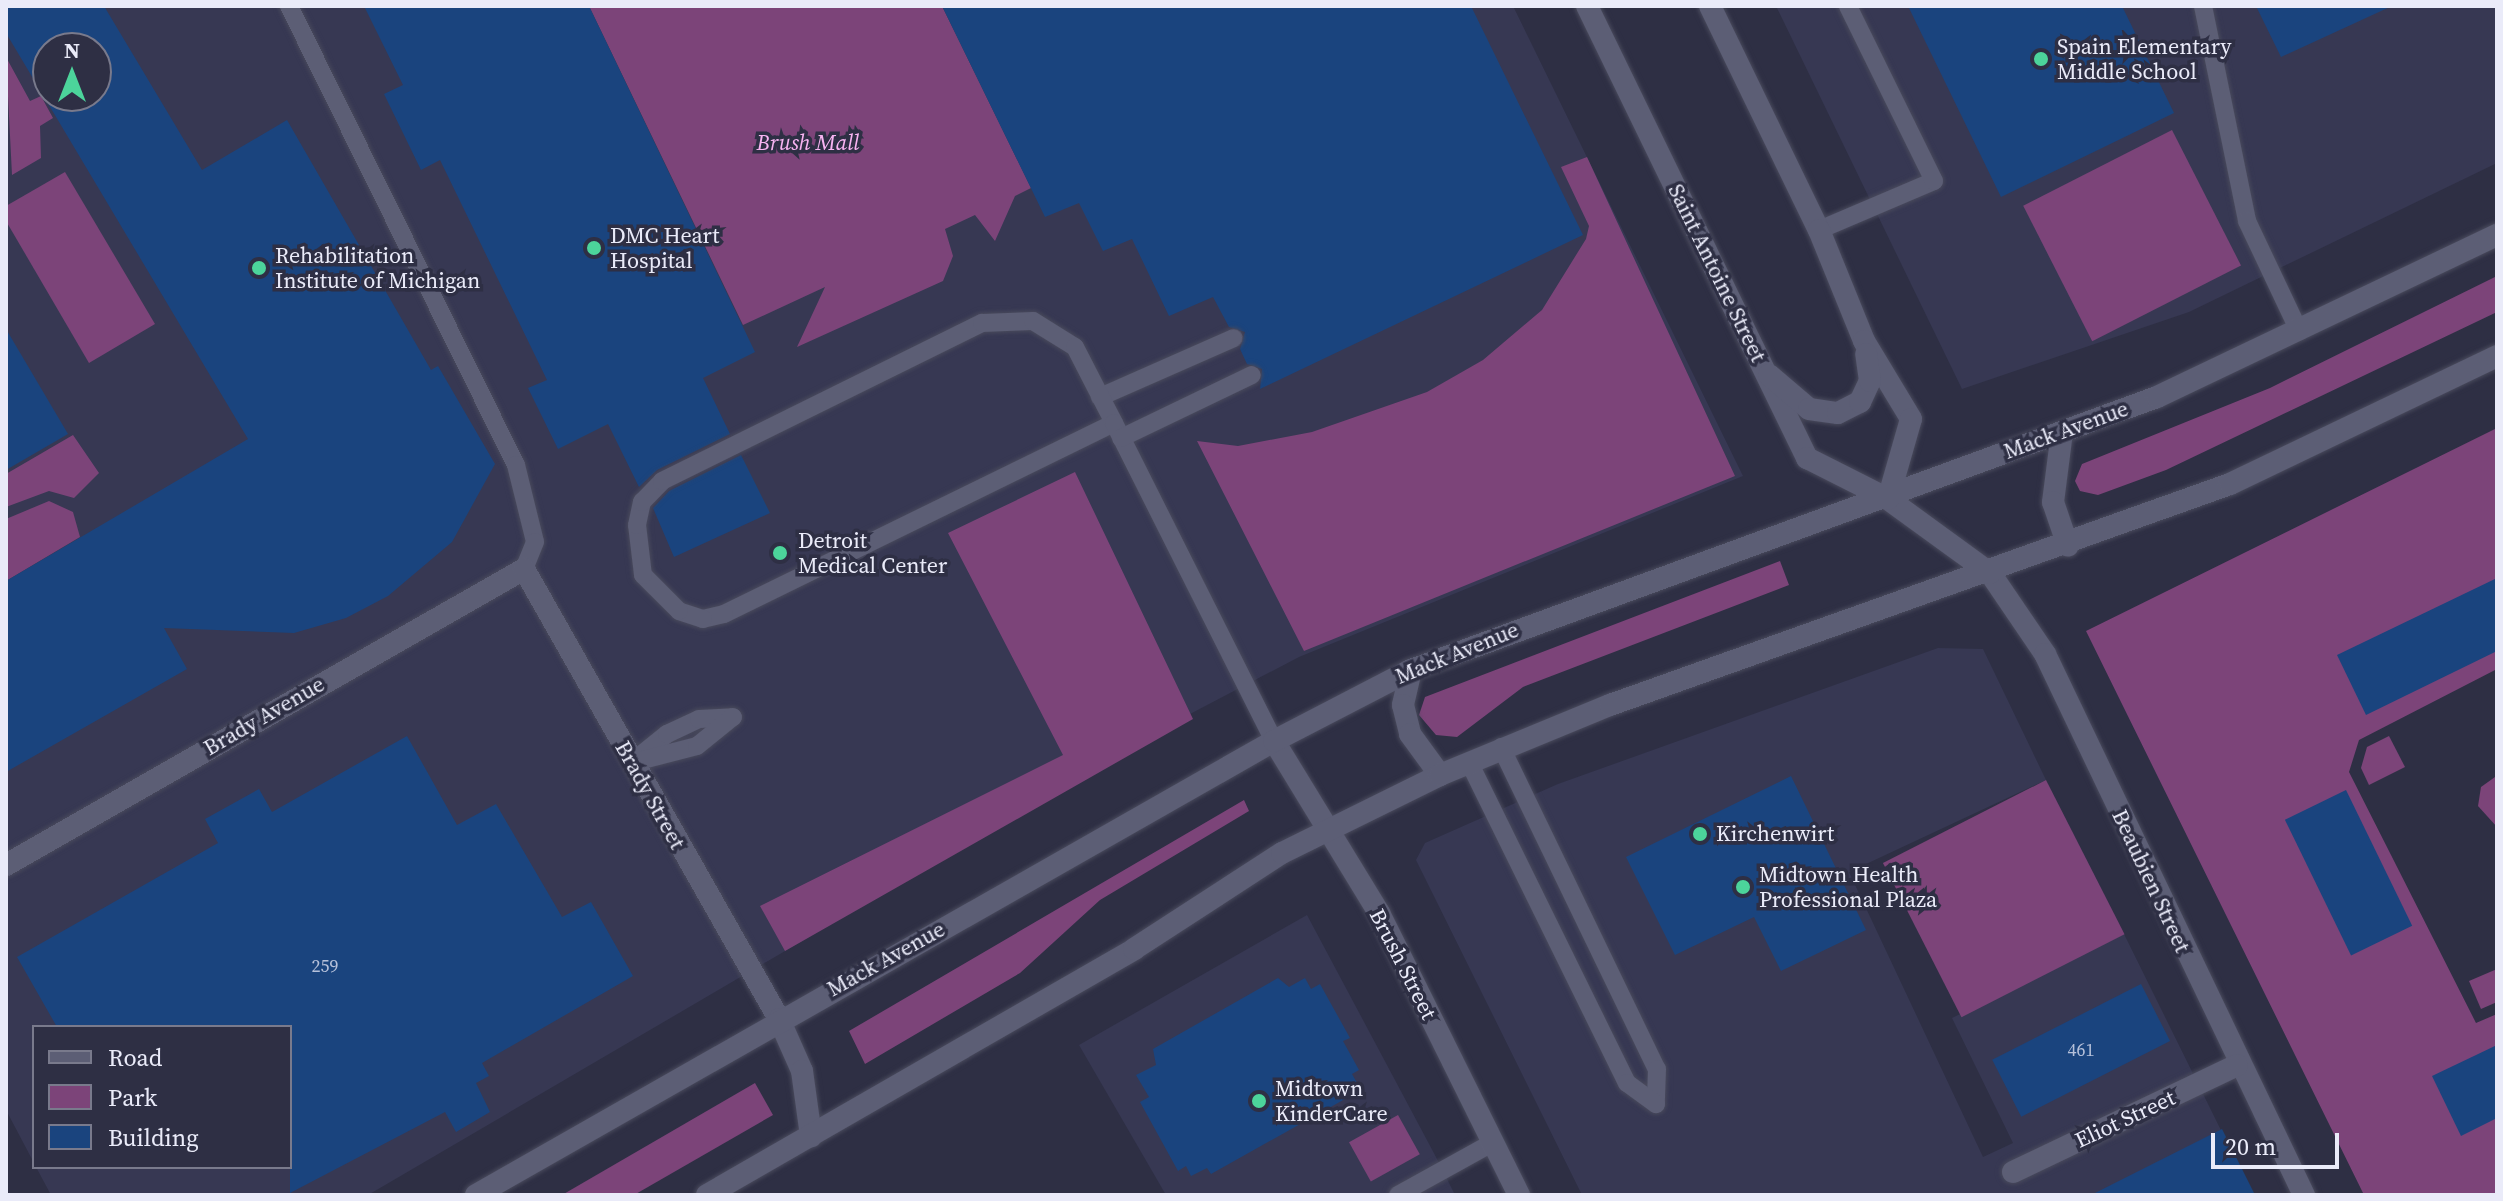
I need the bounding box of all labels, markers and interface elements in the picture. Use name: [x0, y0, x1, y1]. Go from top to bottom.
north arrow: [32, 32, 112, 112]
place label: Spain Elementary Middle School: [2057, 33, 2231, 84]
text: N: [64, 35, 80, 65]
marker: Spain Elementary Middle School: [2032, 50, 2050, 68]
park label: Brush Mall: [757, 130, 859, 156]
street label: Saint Antoine Street: [1662, 180, 1772, 366]
place label: DMC Heart Hospital: [610, 222, 719, 274]
marker: DMC Heart Hospital: [585, 239, 603, 257]
place label: Rehabilitation Institute of Michigan: [275, 242, 480, 294]
marker: Rehabilitation Institute of Michigan: [250, 259, 268, 277]
street label: Mack Avenue: [2000, 395, 2132, 465]
place label: Detroit Medical Center: [798, 527, 947, 578]
marker: Detroit Medical Center: [769, 542, 791, 564]
street label: Mack Avenue: [1392, 616, 1522, 690]
street label: Brady Avenue: [199, 671, 329, 761]
street label: Brady Street: [609, 736, 691, 854]
street label: Beaubien Street: [2106, 805, 2196, 957]
place label: Kirchenwirt: [1716, 821, 1834, 847]
marker: Kirchenwirt: [1691, 825, 1709, 843]
place label: Midtown Health Professional Plaza: [1759, 861, 1937, 912]
marker: Midtown Health Professional Plaza: [1734, 878, 1752, 896]
street label: Brush Street: [1364, 904, 1442, 1024]
street label: Mack Avenue: [823, 916, 949, 1002]
house number: 259: [312, 955, 338, 977]
legend: [32, 1025, 292, 1169]
house number: 461: [2068, 1039, 2094, 1061]
text: Road: [108, 1041, 162, 1074]
place label: Midtown KinderCare: [1275, 1075, 1388, 1126]
text: Park: [108, 1081, 157, 1114]
street label: Eliot Street: [2071, 1084, 2179, 1154]
marker: Midtown KinderCare: [1250, 1092, 1268, 1110]
scale bar: [2215, 1117, 2343, 1167]
text: Building: [108, 1121, 199, 1154]
text: 20 m: [2225, 1130, 2276, 1163]

